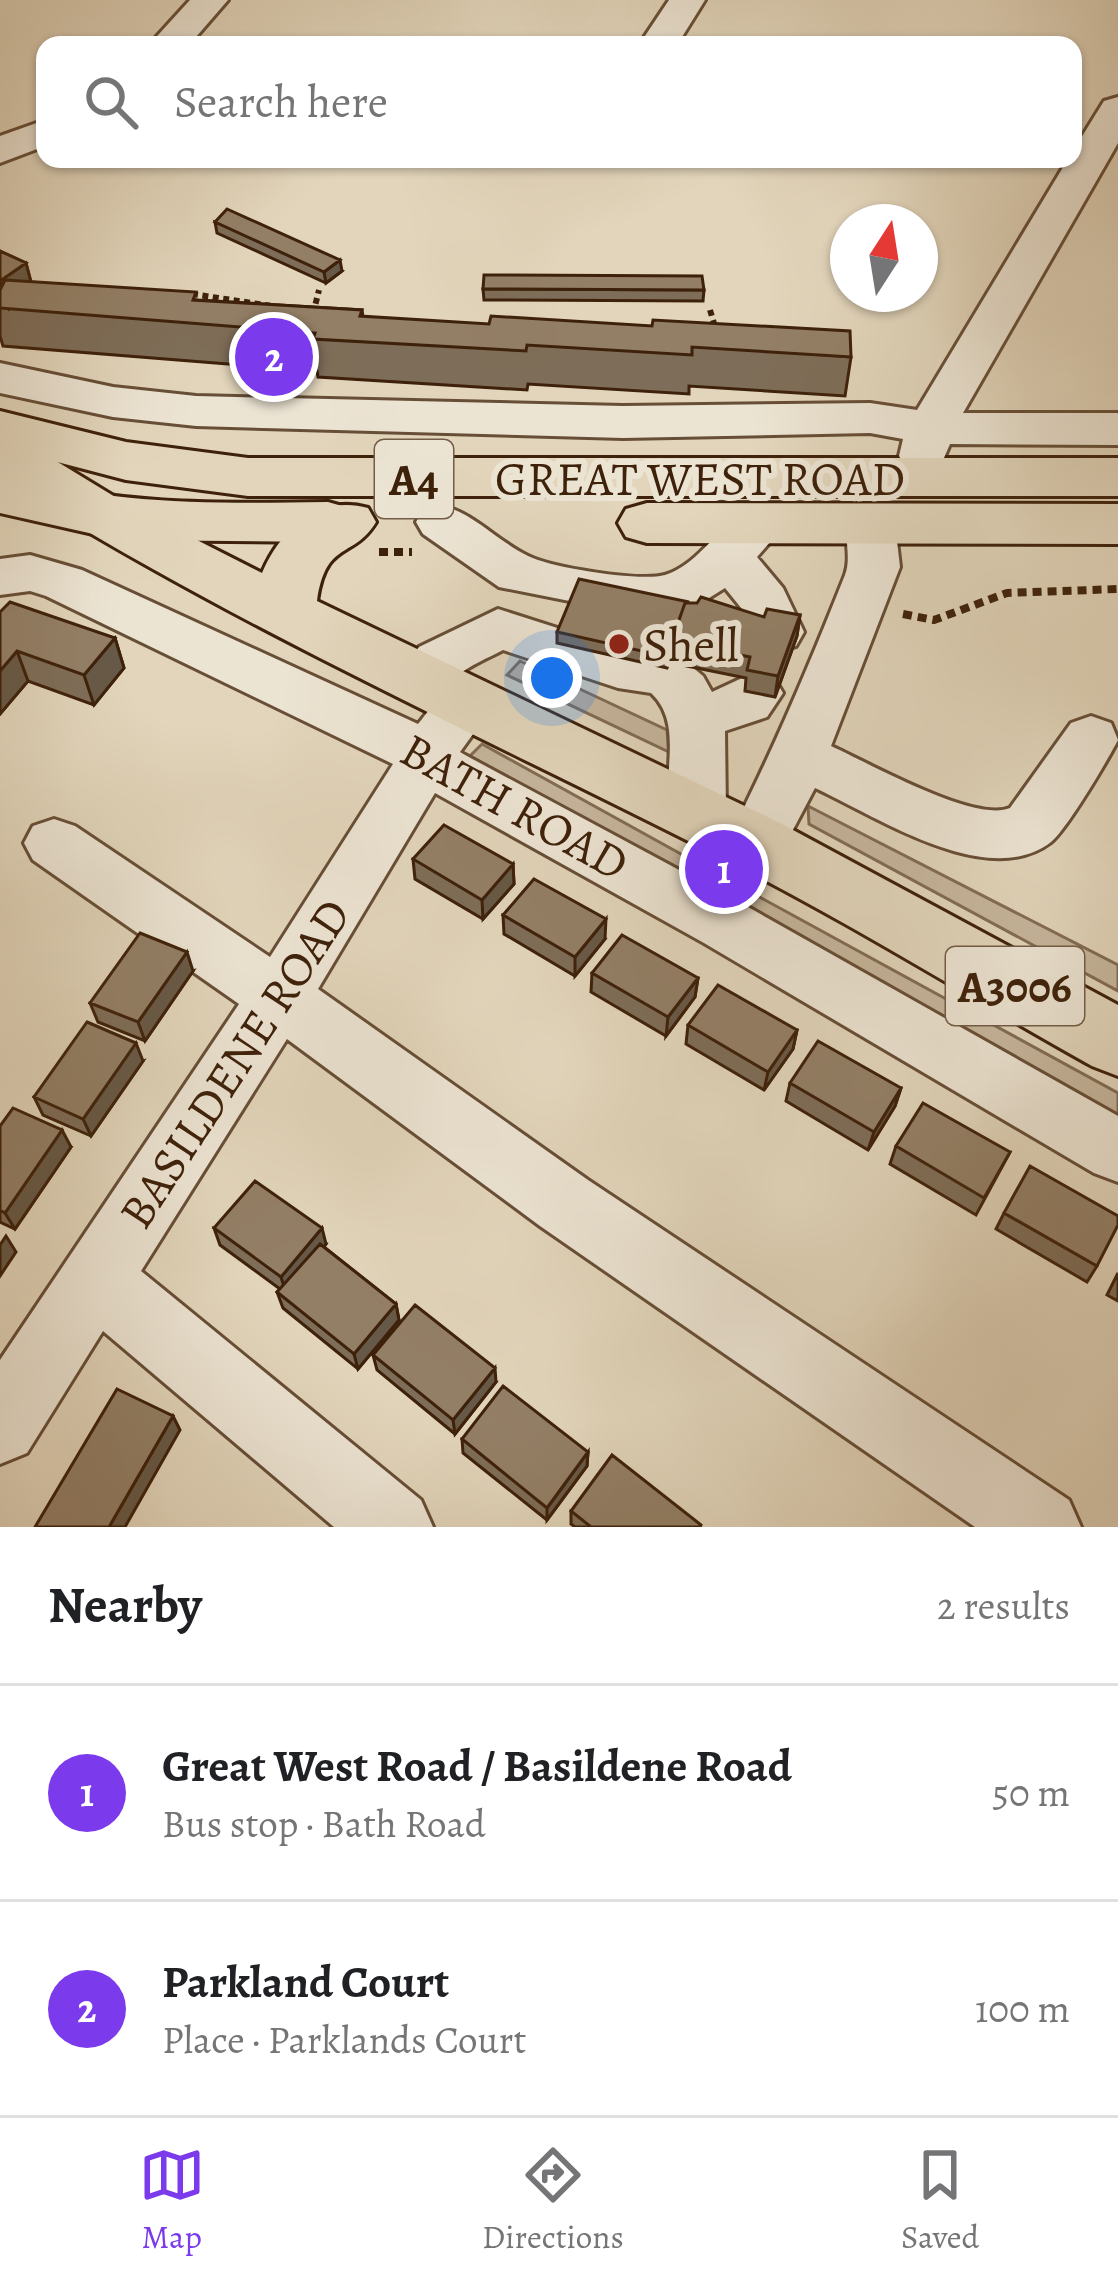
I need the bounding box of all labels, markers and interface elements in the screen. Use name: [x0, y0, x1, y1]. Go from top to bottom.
search box: [36, 36, 1082, 168]
icon: search: [78, 69, 144, 135]
text: Search here: [174, 71, 388, 133]
north arrow: [830, 204, 938, 312]
pin: 2: [235, 312, 313, 402]
road number: A4: [375, 440, 453, 518]
street label: GREAT WEST ROAD: [495, 446, 905, 512]
place label: Shell: [643, 612, 739, 678]
marker: Shell: [606, 631, 632, 657]
your location: [522, 648, 582, 708]
street label: BATH ROAD: [389, 717, 640, 897]
pin: 1: [685, 824, 763, 914]
street label: BASILDENE ROAD: [103, 886, 366, 1241]
road number: A3006: [946, 947, 1084, 1025]
text: Nearby: [48, 1570, 202, 1640]
text: 2 results: [937, 1579, 1070, 1632]
text: Great West Road / Basildene Road: [162, 1735, 792, 1797]
text: 1: [80, 1766, 94, 1819]
text: 50 m: [992, 1766, 1070, 1819]
text: Bus stop · Bath Road: [162, 1797, 486, 1850]
text: Parkland Court: [162, 1951, 449, 2013]
text: 2: [78, 1982, 96, 2035]
text: 100 m: [975, 1982, 1070, 2035]
text: Place · Parklands Court: [162, 2013, 526, 2066]
tab: Map: [139, 2142, 205, 2259]
tab: Directions: [482, 2142, 624, 2259]
tab: Saved: [901, 2142, 979, 2259]

